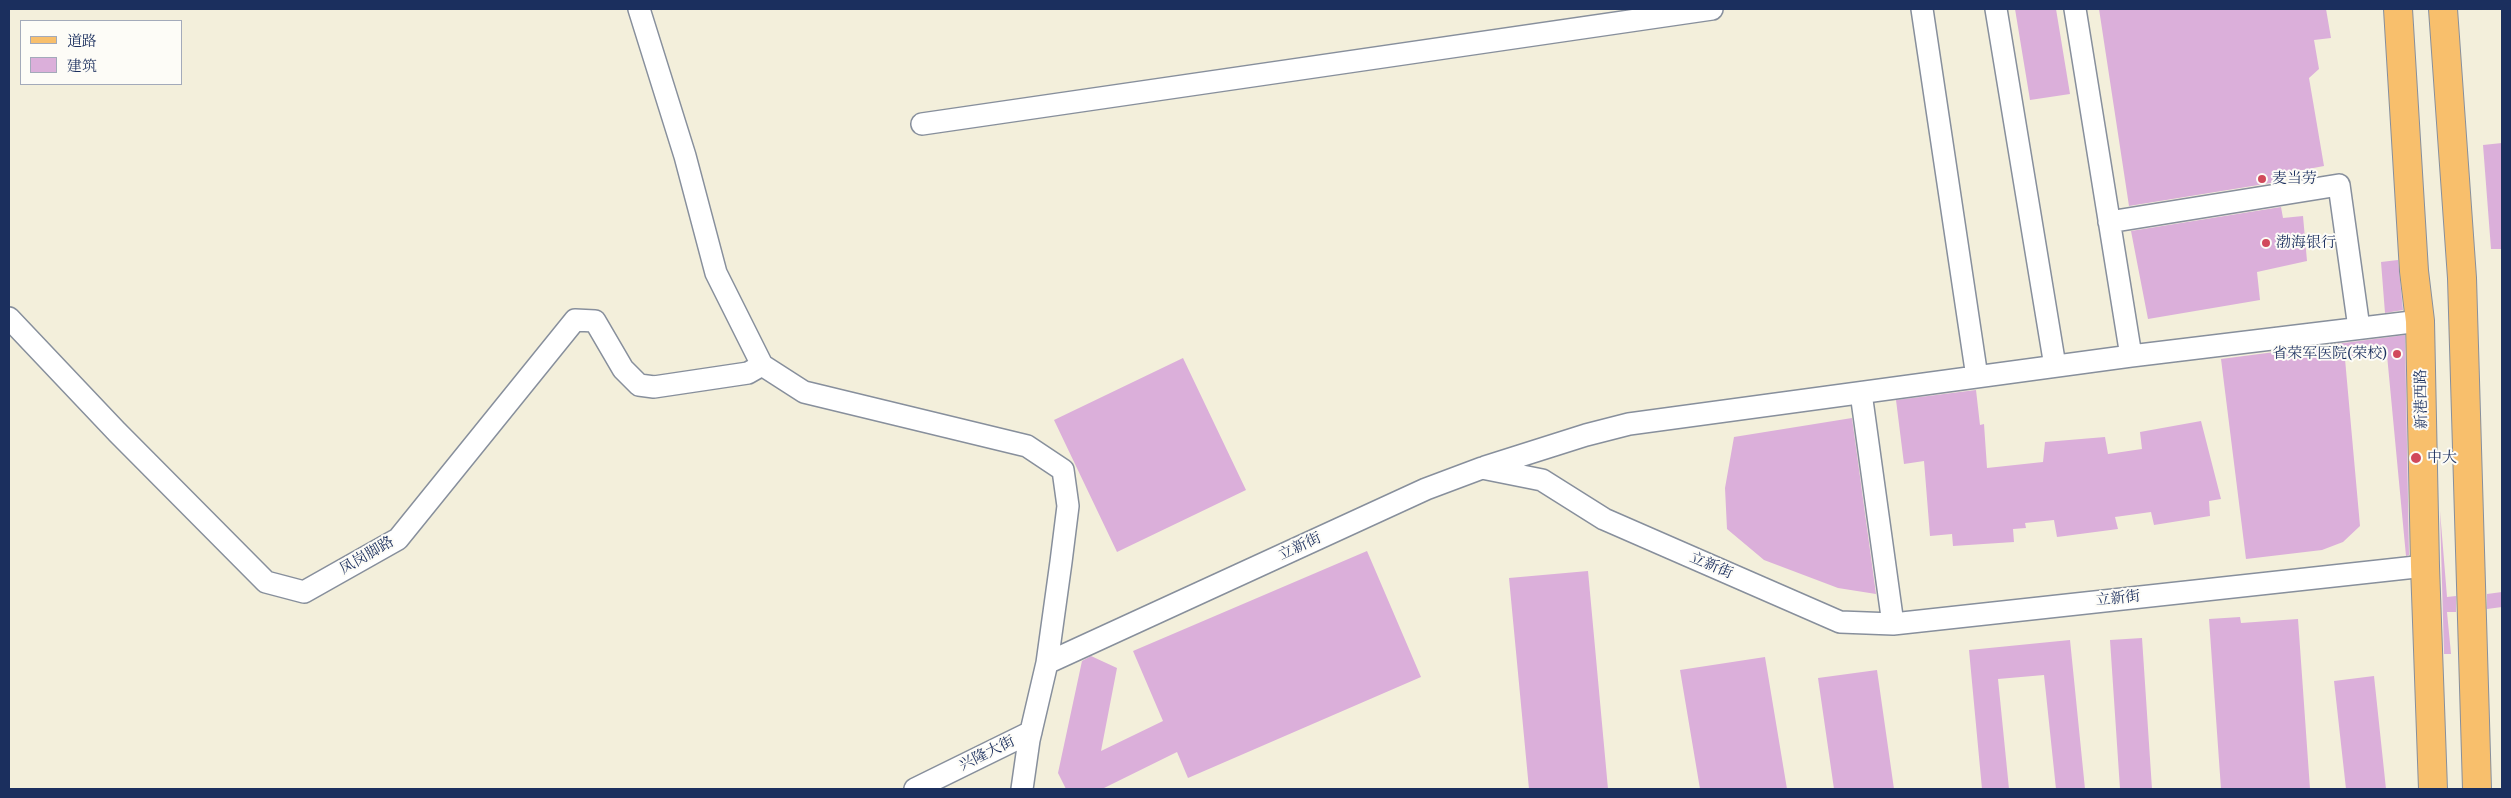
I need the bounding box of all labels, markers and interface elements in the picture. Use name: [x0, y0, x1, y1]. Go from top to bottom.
legend: [20, 20, 182, 85]
text: 道路: [67, 30, 97, 51]
text: 建筑: [67, 55, 97, 76]
place label: 麦当劳: [2272, 170, 2317, 188]
marker: 麦当劳: [2256, 173, 2268, 185]
place label: 渤海银行: [2276, 234, 2336, 252]
marker: 渤海银行: [2260, 237, 2272, 249]
place label: 省荣军医院(荣校): [2272, 345, 2387, 363]
marker: 省荣军医院(荣校): [2391, 348, 2403, 360]
street label: 新港西路: [2412, 369, 2432, 429]
place label: 中大: [2427, 449, 2457, 467]
marker: 中大: [2409, 451, 2423, 465]
street label: 立新街: [1276, 529, 1324, 565]
street label: 凤岗脚路: [337, 533, 397, 579]
street label: 立新街: [1687, 549, 1735, 583]
street label: 立新街: [2095, 588, 2141, 610]
street label: 兴隆大街: [956, 733, 1018, 775]

